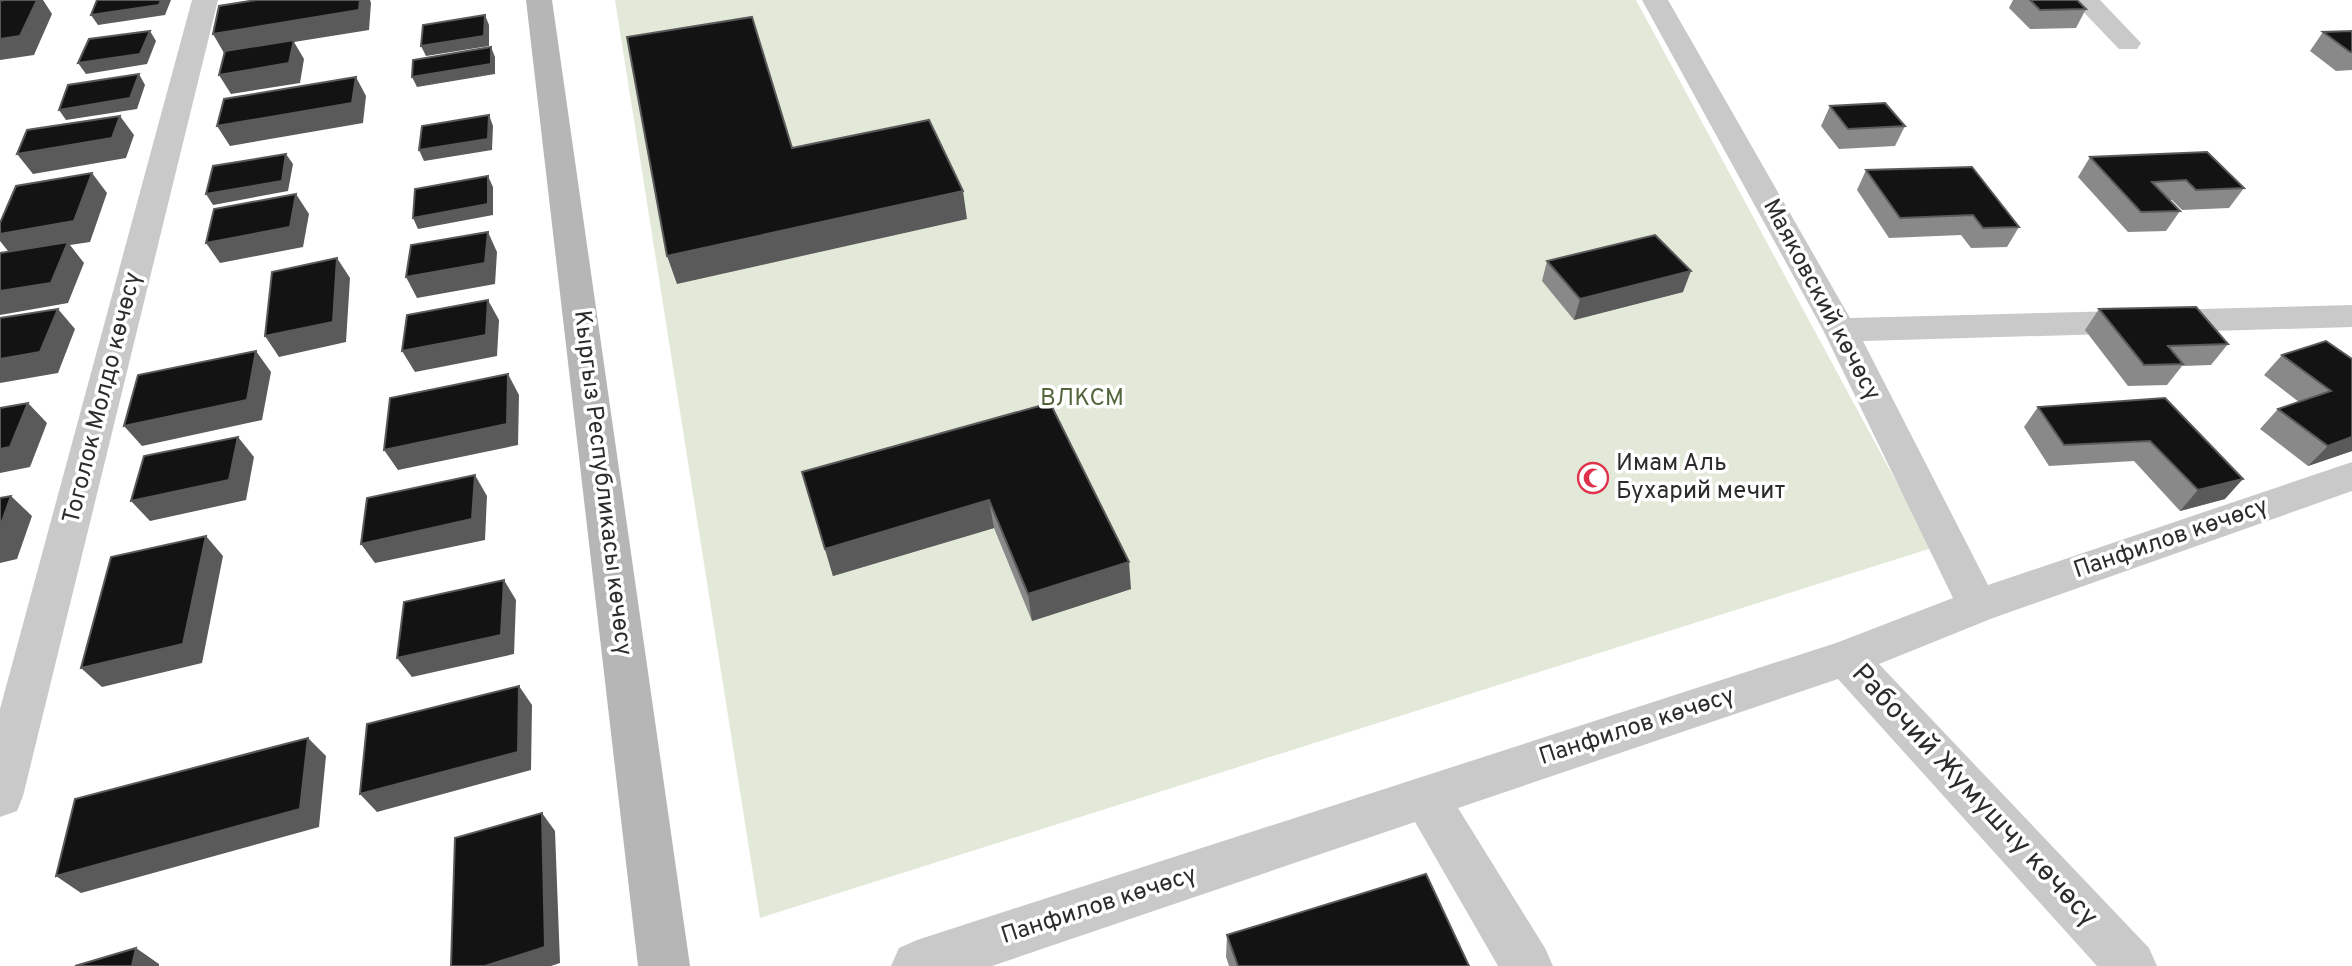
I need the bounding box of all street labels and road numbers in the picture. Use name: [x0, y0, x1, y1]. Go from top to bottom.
street label: Маяковский көчөсү: [1755, 194, 1887, 406]
street label: Тоголок Молдо көчөсү: [57, 269, 149, 527]
street label: Кыргыз Республикасы көчөсү: [566, 309, 638, 657]
street label: Панфилов көчөсү: [2070, 492, 2272, 586]
street label: Рабочий Жумушчу көчөсү: [1843, 657, 2105, 935]
street label: Панфилов көчөсү: [1536, 681, 1738, 773]
street label: Панфилов көчөсү: [998, 860, 1200, 952]

